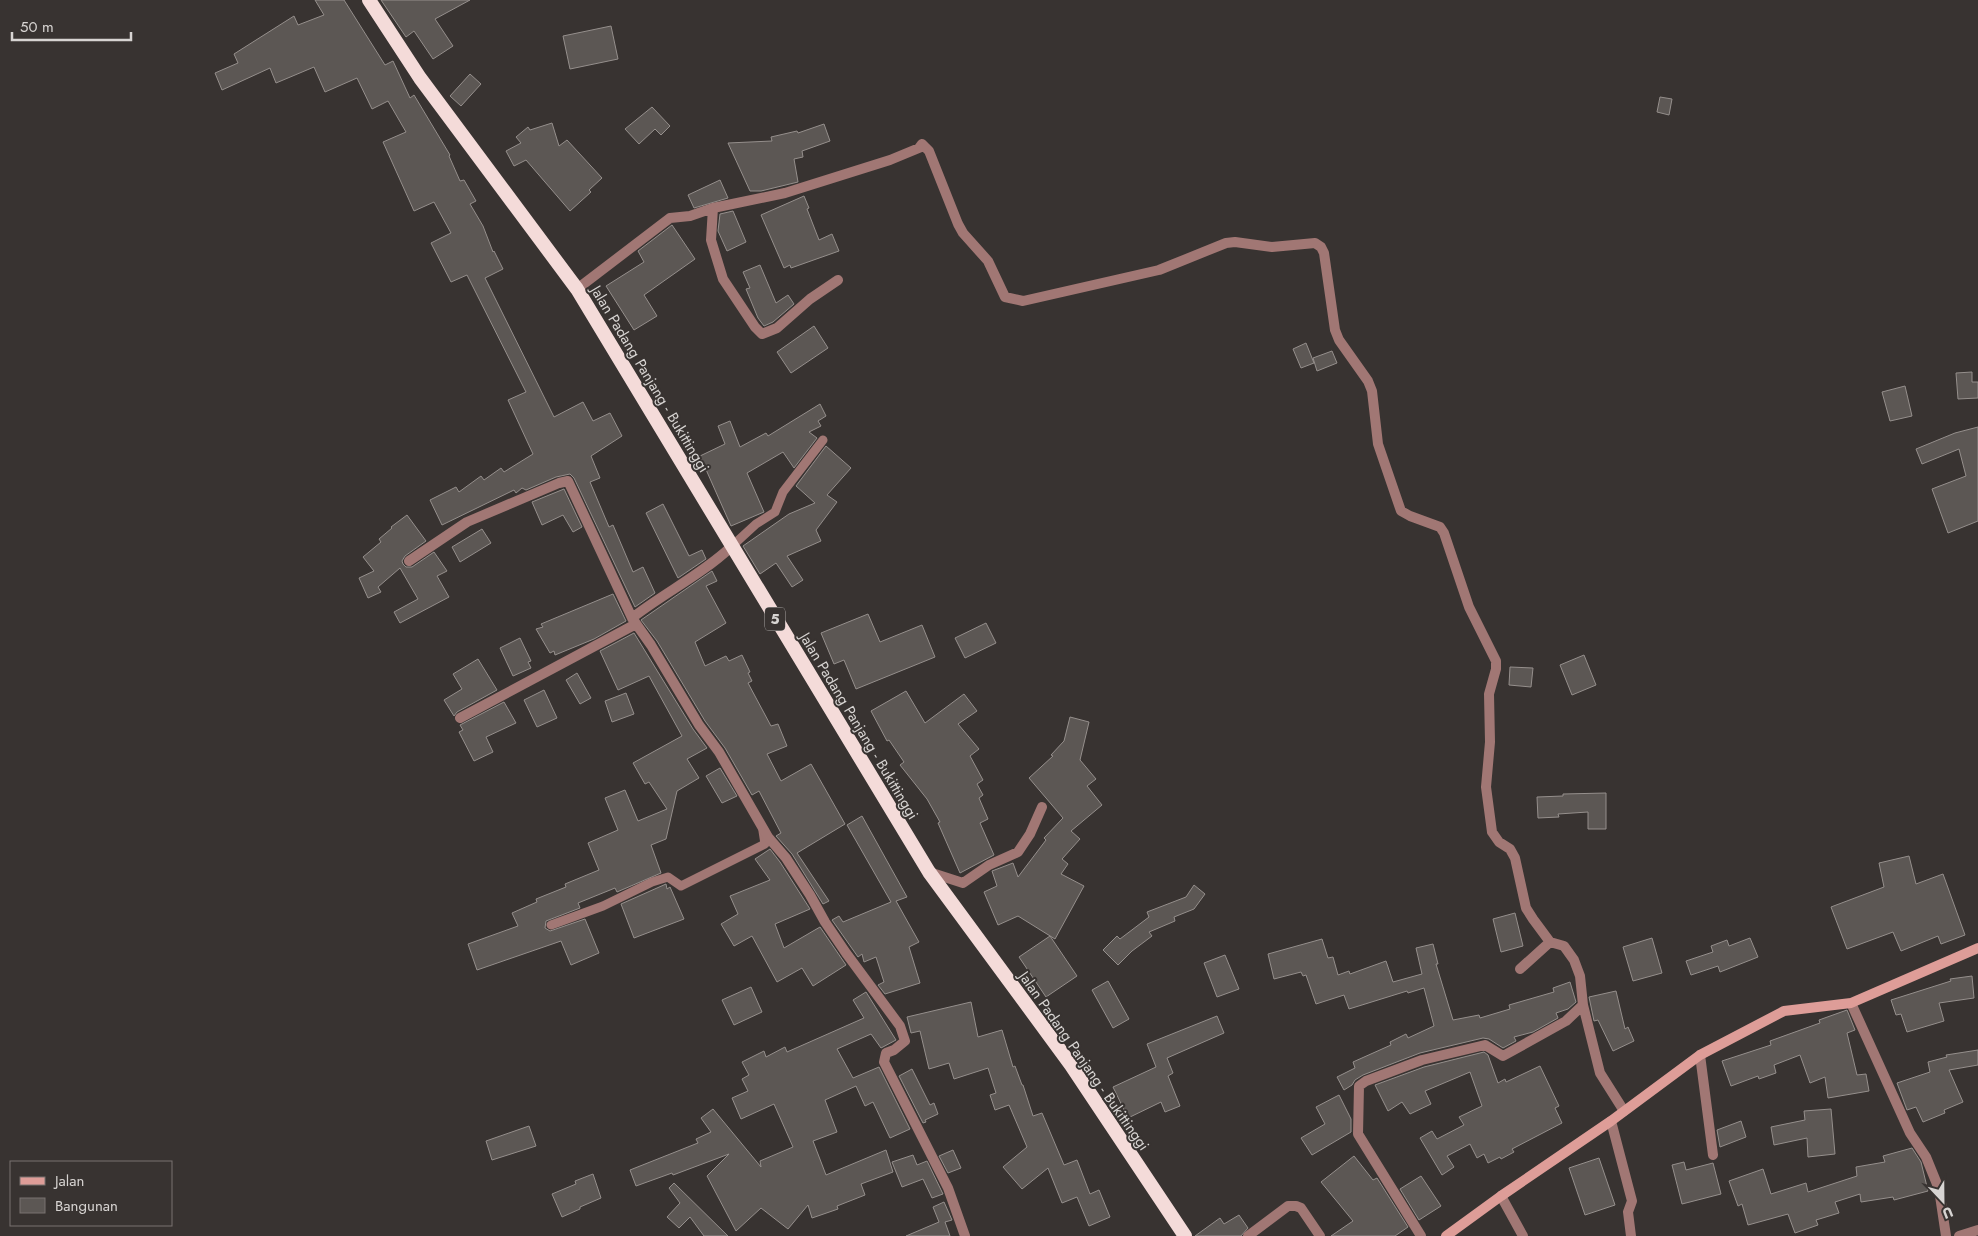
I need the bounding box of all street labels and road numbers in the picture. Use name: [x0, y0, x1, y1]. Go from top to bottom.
street label: Jalan Padang Panjang - Bukittinggi: [584, 280, 715, 477]
road number: 5: [765, 608, 785, 630]
street label: Jalan Padang Panjang - Bukittinggi: [793, 627, 924, 824]
street label: Jalan Padang Panjang - Bukittinggi: [1012, 965, 1155, 1155]

